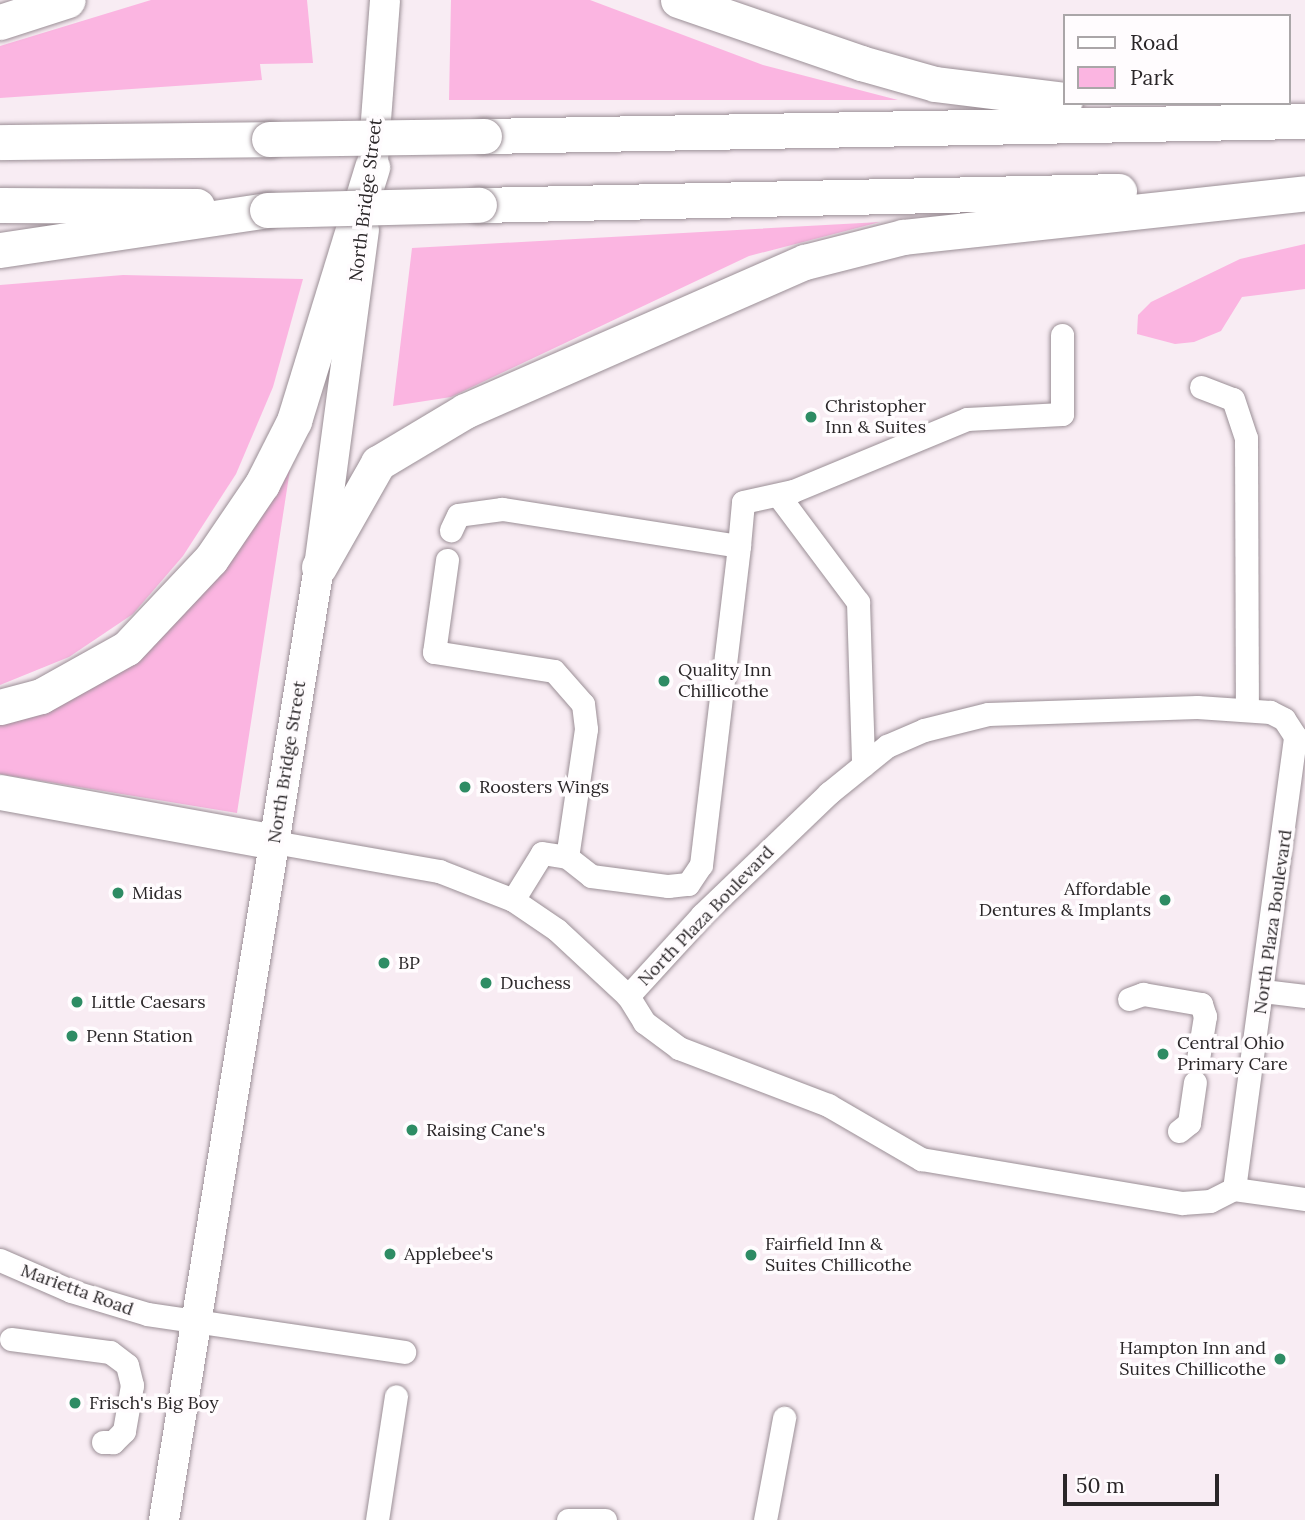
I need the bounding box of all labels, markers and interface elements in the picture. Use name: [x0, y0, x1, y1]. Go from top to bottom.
legend: [1064, 14, 1291, 105]
text: Road: [1130, 29, 1179, 56]
text: Park: [1130, 64, 1174, 91]
street label: North Bridge Street: [345, 117, 387, 283]
place label: Christopher Inn & Suites: [825, 396, 926, 438]
marker: Christopher Inn & Suites: [803, 409, 819, 425]
place label: Quality Inn Chillicothe: [678, 660, 772, 702]
marker: Quality Inn Chillicothe: [656, 673, 672, 689]
street label: North Bridge Street: [263, 679, 311, 845]
place label: Roosters Wings: [479, 776, 609, 798]
marker: Roosters Wings: [457, 779, 473, 795]
street label: North Plaza Boulevard: [1249, 828, 1297, 1016]
street label: North Plaza Boulevard: [634, 841, 778, 991]
place label: Affordable Dentures & Implants: [979, 879, 1151, 922]
place label: Midas: [132, 882, 182, 904]
marker: Midas: [110, 885, 126, 901]
marker: Affordable Dentures & Implants: [1157, 892, 1173, 908]
place label: BP: [398, 952, 420, 974]
marker: BP: [376, 955, 392, 971]
place label: Duchess: [500, 972, 571, 994]
marker: Duchess: [478, 975, 494, 991]
place label: Little Caesars: [91, 991, 206, 1013]
marker: Little Caesars: [69, 994, 85, 1010]
place label: Penn Station: [86, 1025, 193, 1047]
marker: Penn Station: [64, 1028, 80, 1044]
place label: Central Ohio Primary Care: [1177, 1033, 1288, 1076]
marker: Central Ohio Primary Care: [1155, 1046, 1171, 1062]
place label: Raising Cane's: [426, 1119, 545, 1141]
marker: Raising Cane's: [404, 1122, 420, 1138]
place label: Fairfield Inn & Suites Chillicothe: [765, 1234, 912, 1276]
place label: Applebee's: [404, 1243, 493, 1265]
marker: Applebee's: [382, 1246, 398, 1262]
marker: Fairfield Inn & Suites Chillicothe: [743, 1247, 759, 1263]
street label: Marietta Road: [18, 1260, 136, 1320]
place label: Hampton Inn and Suites Chillicothe: [1119, 1338, 1266, 1380]
marker: Hampton Inn and Suites Chillicothe: [1272, 1351, 1288, 1367]
place label: Frisch's Big Boy: [89, 1392, 219, 1414]
marker: Frisch's Big Boy: [67, 1395, 83, 1411]
scale bar: [1067, 1460, 1223, 1504]
text: 50 m: [1076, 1472, 1125, 1499]

